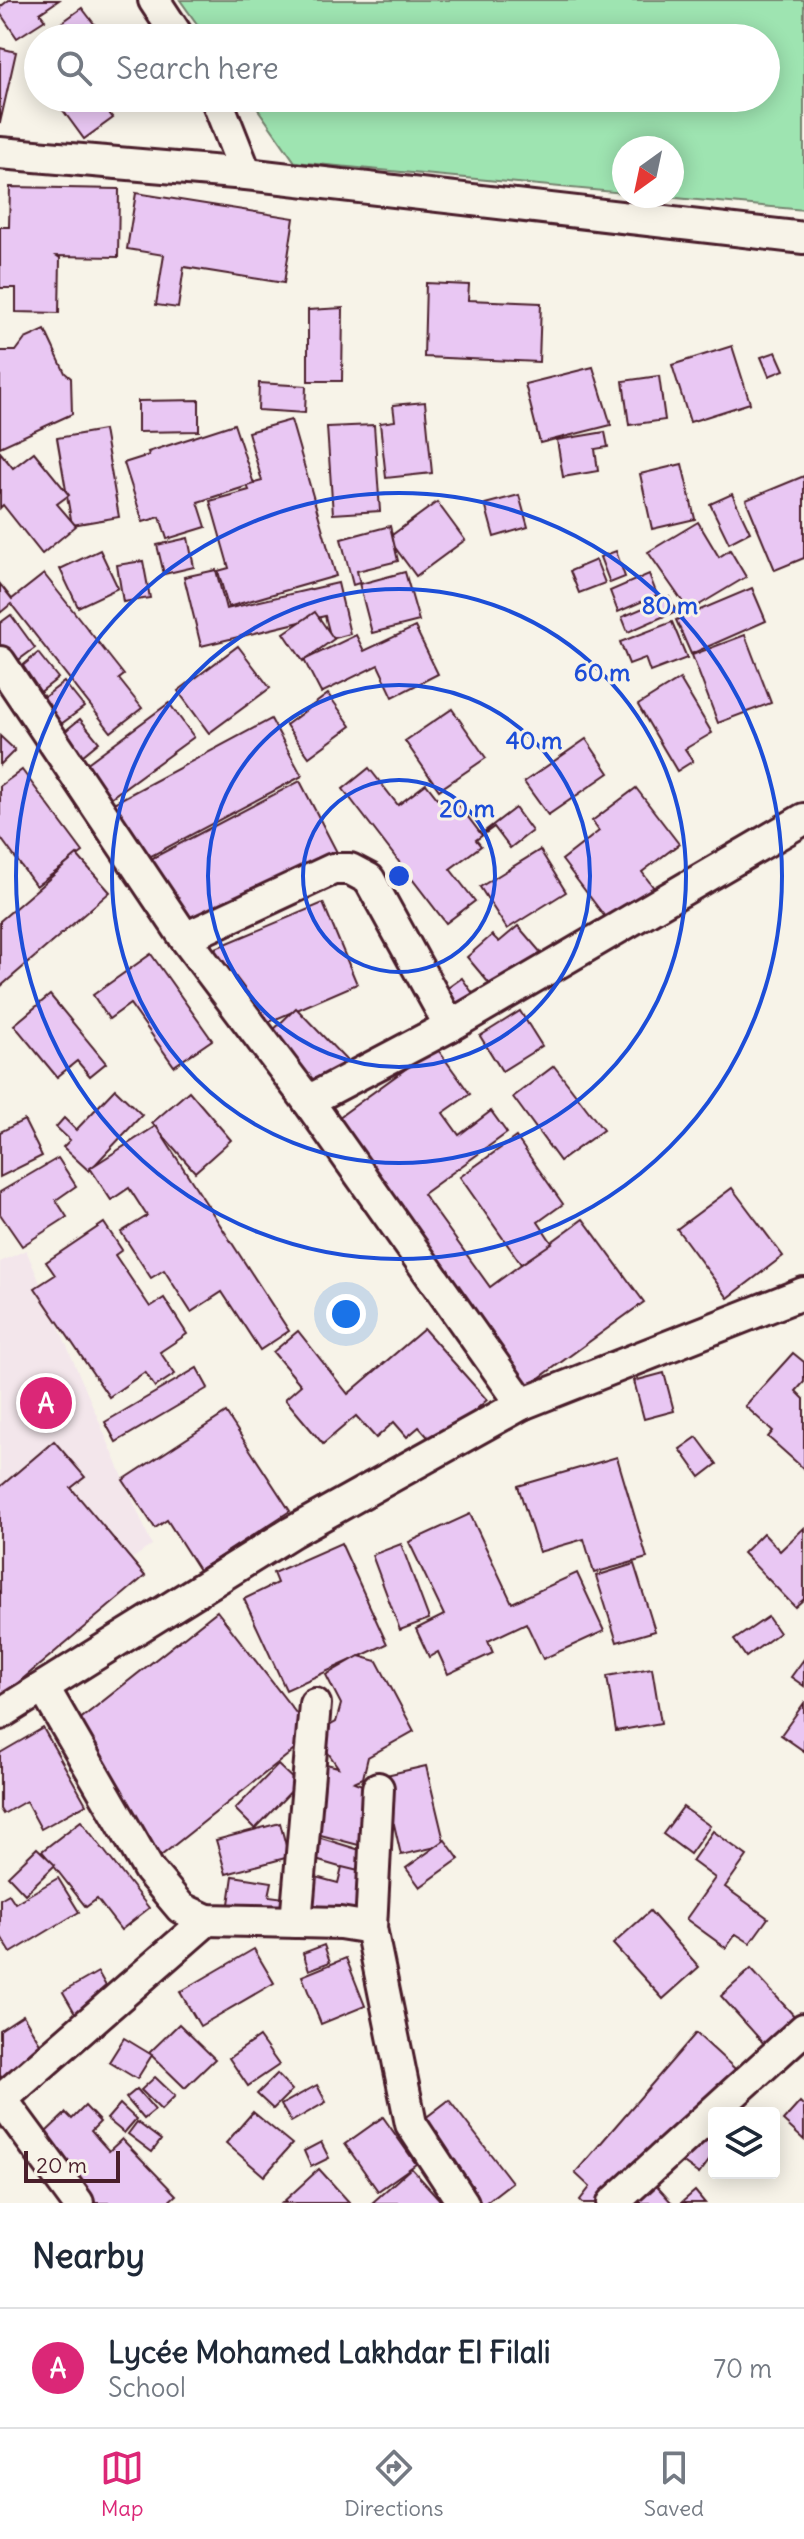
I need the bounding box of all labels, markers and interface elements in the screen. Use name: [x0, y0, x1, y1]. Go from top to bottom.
search box: [24, 24, 780, 112]
icon: search: [52, 46, 96, 90]
text: Search here: [116, 49, 279, 87]
north arrow: [612, 136, 684, 208]
text: 80 m: [642, 590, 698, 620]
text: 60 m: [574, 657, 630, 687]
text: 40 m: [506, 725, 562, 755]
text: 20 m: [439, 793, 495, 823]
centre of rings: [385, 862, 413, 890]
your location: [326, 1294, 366, 1334]
pin: A: [20, 1373, 72, 1433]
map controls: [708, 2107, 780, 2179]
button: layers: [708, 2107, 780, 2179]
scale bar: [24, 2147, 120, 2183]
text: 20 m: [36, 2151, 87, 2179]
text: Nearby: [32, 2234, 145, 2277]
text: Lycée Mohamed Lakhdar El Filali: [108, 2333, 550, 2371]
text: A: [50, 2352, 66, 2385]
text: 70 m: [713, 2352, 772, 2385]
text: School: [108, 2371, 186, 2404]
tab: Map: [100, 2446, 144, 2522]
tab: Directions: [344, 2446, 444, 2522]
tab: Saved: [644, 2446, 704, 2522]

